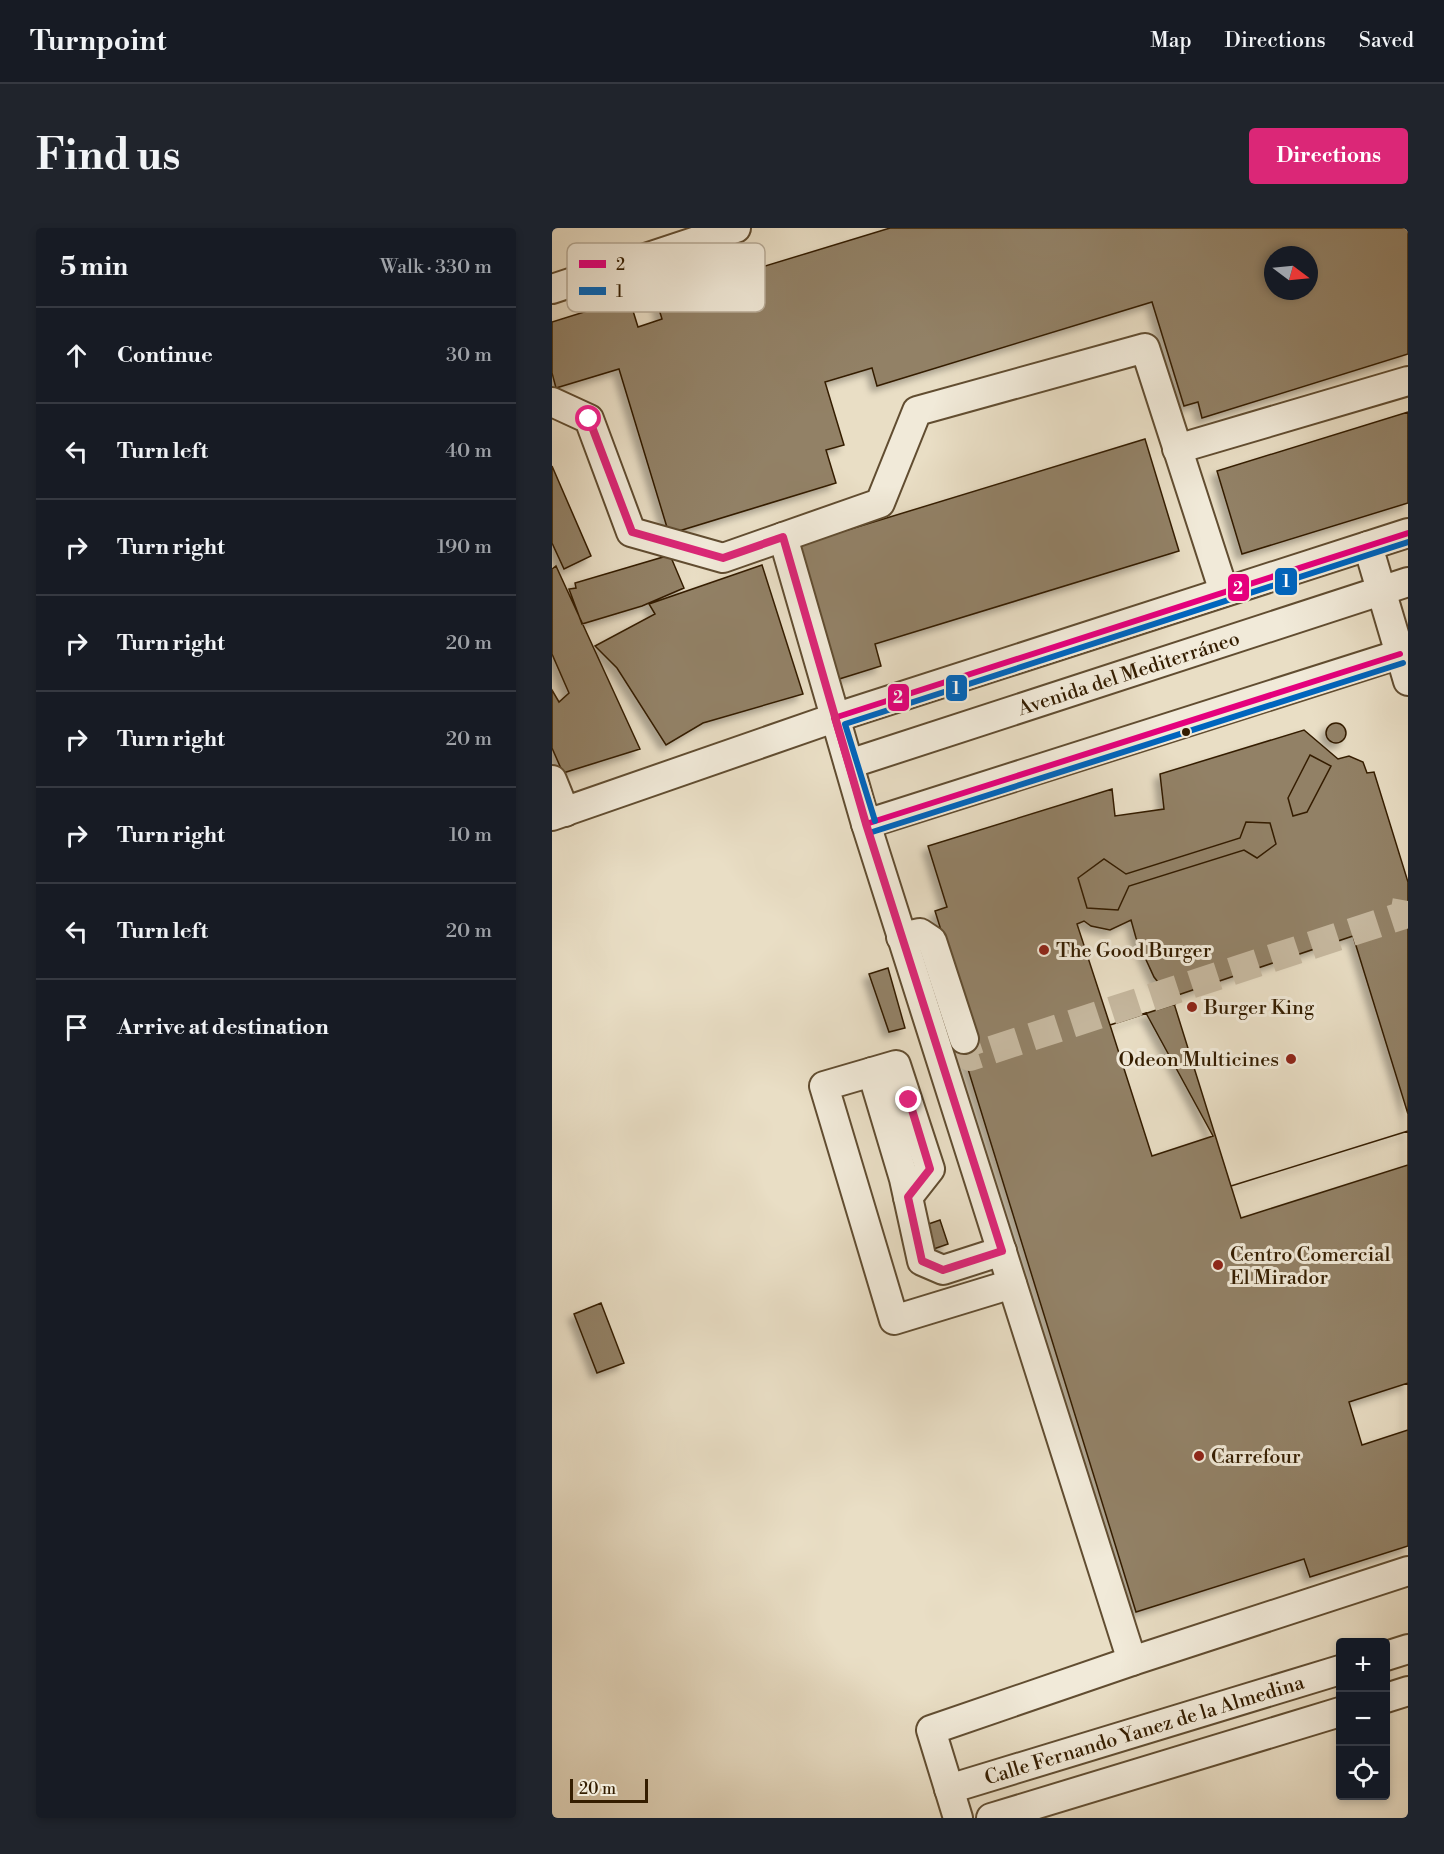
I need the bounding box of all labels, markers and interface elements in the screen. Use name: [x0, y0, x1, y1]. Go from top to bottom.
text: Turnpoint: [30, 24, 166, 59]
text: Map: [1150, 28, 1192, 54]
text: Directions: [1225, 28, 1326, 54]
text: Saved: [1359, 28, 1414, 54]
button: Directions: [1249, 128, 1408, 184]
text: Find us: [36, 130, 180, 183]
legend: [567, 243, 765, 312]
north arrow: [1264, 246, 1318, 300]
text: 5 min: [60, 251, 128, 283]
text: Walk · 330 m: [380, 255, 492, 280]
text: 2: [616, 255, 625, 275]
text: 1: [616, 282, 623, 302]
icon: ahead: [60, 339, 93, 372]
text: Continue: [117, 342, 213, 369]
text: 30 m: [446, 343, 492, 368]
route start: [575, 405, 601, 431]
icon: left: [60, 435, 93, 468]
text: Turn left: [117, 438, 208, 465]
text: 40 m: [445, 439, 492, 464]
icon: right: [60, 531, 93, 564]
text: Turn right: [117, 534, 225, 561]
text: 190 m: [437, 535, 492, 560]
line badge: 1: [1274, 567, 1298, 596]
text: 1: [1282, 572, 1290, 592]
line badge: 2: [1227, 573, 1250, 602]
text: 2: [1233, 579, 1243, 599]
icon: right: [60, 627, 93, 660]
street label: Avenida del Mediterráneo: [1014, 627, 1243, 722]
text: Turn right: [117, 630, 225, 657]
text: 20 m: [446, 631, 492, 656]
line badge: 1: [945, 674, 968, 702]
text: 1: [952, 679, 960, 699]
line badge: 2: [887, 683, 910, 712]
text: 2: [893, 688, 903, 708]
icon: right: [60, 723, 93, 756]
text: Turn right: [117, 726, 225, 753]
unlabelled marker: [1180, 726, 1192, 738]
text: 20 m: [446, 727, 492, 752]
icon: right: [60, 819, 93, 852]
text: Turn right: [117, 822, 225, 849]
text: 10 m: [449, 823, 492, 848]
icon: left: [60, 915, 93, 948]
text: Turn left: [117, 918, 208, 945]
text: 20 m: [446, 919, 492, 944]
place label: The Good Burger: [1056, 939, 1212, 964]
marker: The Good Burger: [1037, 943, 1051, 957]
place label: Burger King: [1203, 996, 1315, 1021]
marker: Burger King: [1185, 1000, 1199, 1014]
icon: arrive: [60, 1011, 93, 1044]
text: Arrive at destination: [117, 1014, 329, 1041]
place label: Odeon Multicines: [1118, 1048, 1279, 1073]
marker: Odeon Multicines: [1284, 1052, 1298, 1066]
route end: [895, 1086, 921, 1112]
place label: Centro Comercial El Mirador: [1230, 1243, 1390, 1291]
marker: Centro Comercial El Mirador: [1211, 1258, 1225, 1272]
place label: Carrefour: [1211, 1445, 1301, 1470]
marker: Carrefour: [1192, 1449, 1206, 1463]
map controls: [1336, 1638, 1390, 1800]
button: +: [1336, 1638, 1390, 1692]
street label: Calle Fernando Yanez de la Almedina: [982, 1670, 1308, 1791]
button: −: [1336, 1692, 1390, 1746]
button: locate: [1336, 1746, 1390, 1800]
scale bar: [570, 1776, 648, 1804]
text: 20 m: [579, 1779, 616, 1799]

